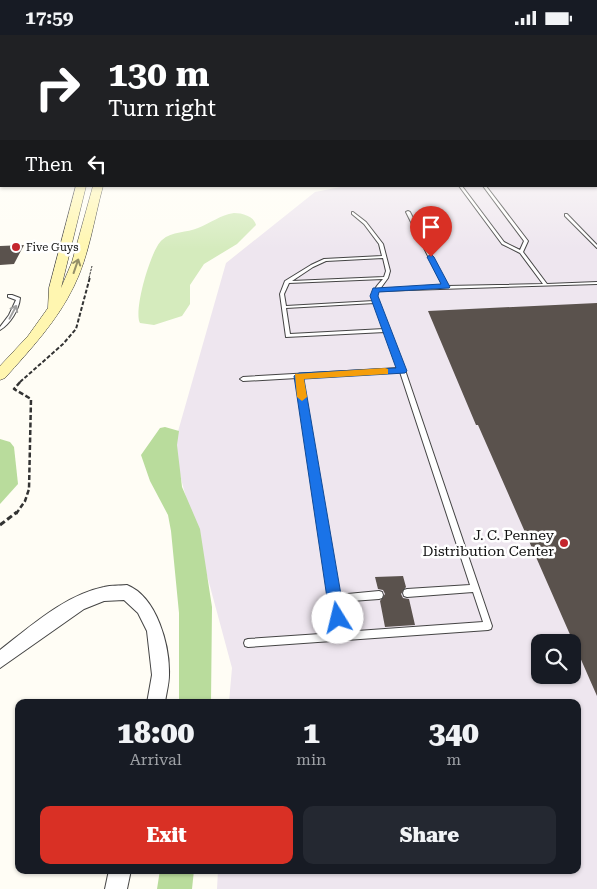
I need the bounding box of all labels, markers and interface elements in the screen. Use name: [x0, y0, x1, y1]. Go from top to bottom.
text: 17:59: [25, 6, 74, 29]
text: 130 m: [108, 54, 209, 95]
icon: right: [25, 55, 90, 120]
text: Turn right: [108, 96, 216, 121]
icon: left: [83, 150, 111, 178]
text: Then: [25, 153, 73, 176]
pin: [410, 206, 452, 257]
icon: arrive: [417, 213, 445, 241]
marker: Five Guys: [10, 241, 22, 253]
place label: Five Guys: [26, 241, 78, 254]
one-way arrow: [72, 259, 81, 275]
one-way arrow: [8, 304, 18, 319]
place label: J. C. Penney Distribution Center: [423, 527, 555, 559]
marker: J. C. Penney Distribution Center: [558, 537, 570, 549]
position arrow: [311, 591, 363, 643]
map controls: [531, 634, 581, 684]
button: search: [531, 634, 581, 684]
text: 18:00: [117, 715, 194, 750]
text: 1: [303, 715, 320, 750]
text: 340: [428, 715, 479, 750]
text: Arrival: [130, 750, 182, 769]
text: min: [296, 750, 326, 769]
text: m: [446, 750, 461, 769]
button: Exit: [40, 806, 293, 864]
button: Share: [303, 806, 556, 864]

